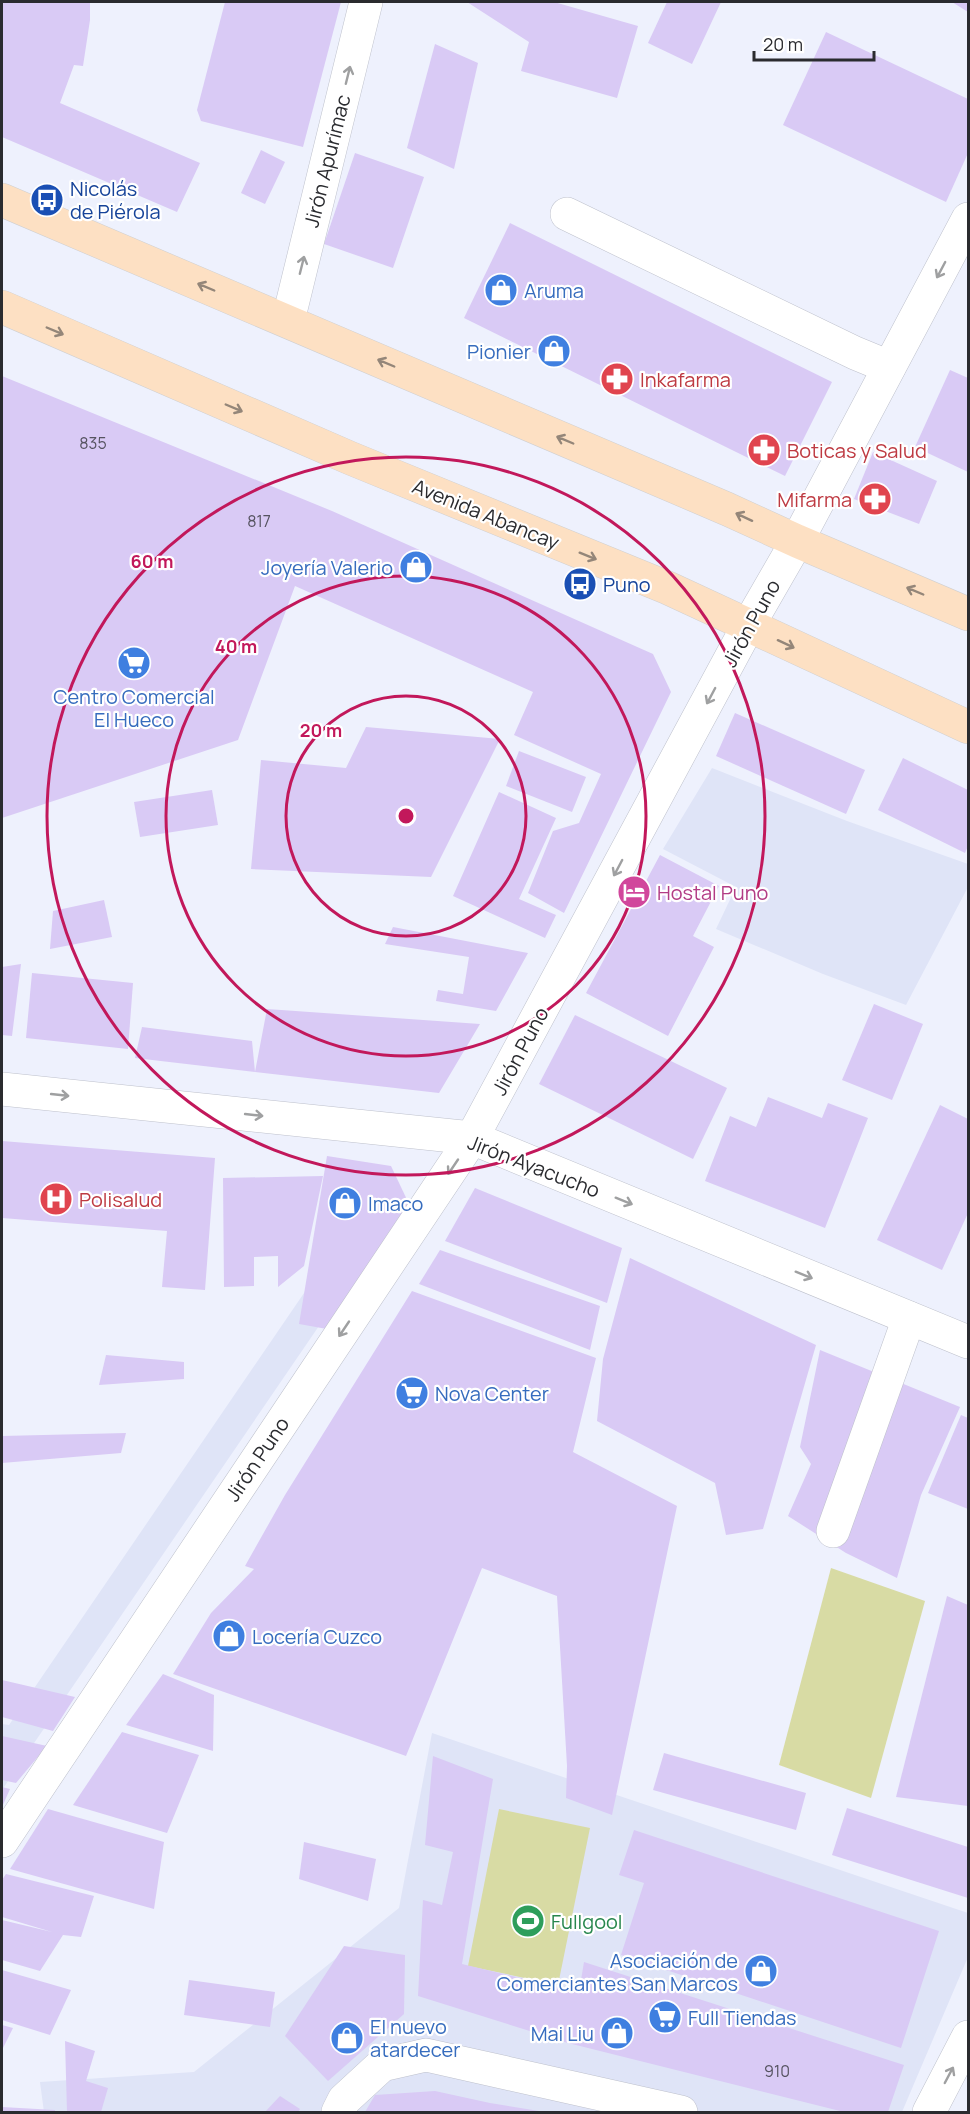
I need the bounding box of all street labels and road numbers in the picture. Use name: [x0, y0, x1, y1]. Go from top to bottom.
street label: Jirón Apurímac: [297, 92, 357, 230]
street label: Avenida Abancay: [409, 472, 564, 556]
street label: Jirón Puno: [716, 574, 786, 672]
street label: Jirón Puno: [485, 1002, 555, 1100]
street label: Jirón Ayacucho: [464, 1128, 604, 1204]
street label: Jirón Puno: [219, 1411, 295, 1506]

